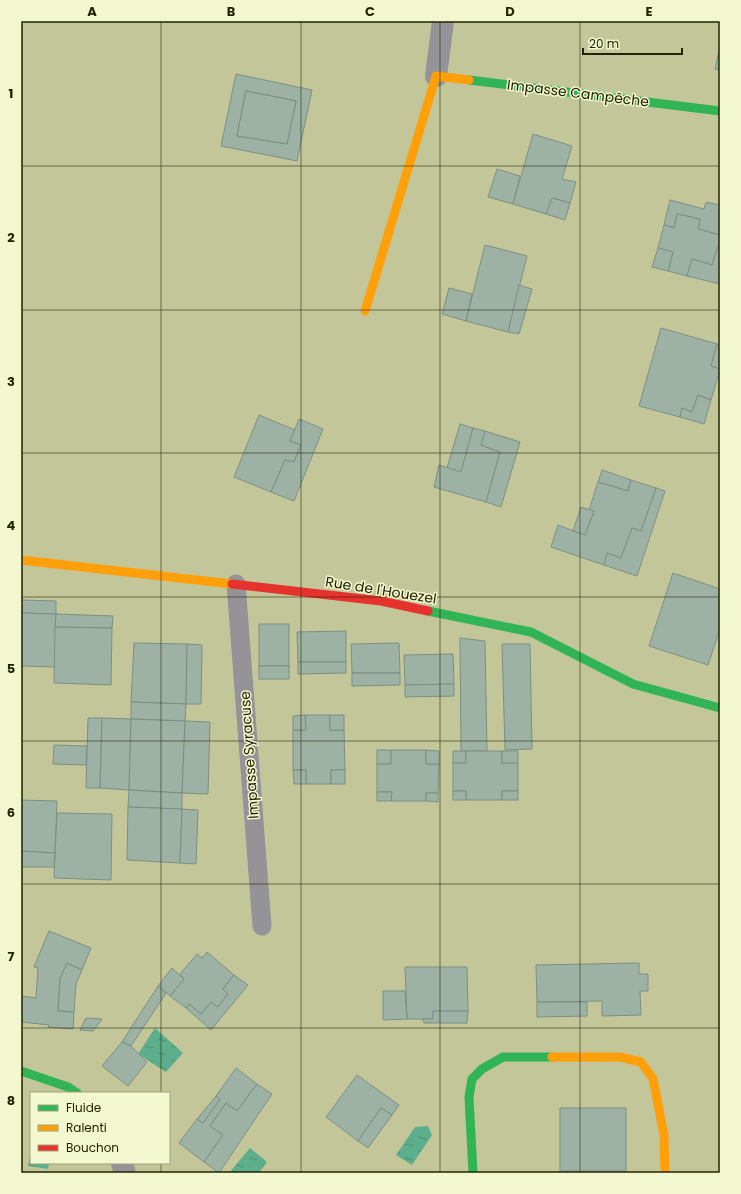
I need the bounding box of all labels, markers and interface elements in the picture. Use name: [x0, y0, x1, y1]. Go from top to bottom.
text: A: [87, 2, 97, 21]
text: B: [227, 2, 236, 21]
text: C: [365, 2, 375, 21]
text: D: [505, 2, 515, 21]
text: E: [645, 2, 653, 21]
scale bar: [583, 30, 682, 56]
text: 20 m: [589, 35, 619, 52]
street label: Impasse Campêche: [506, 74, 650, 112]
text: 1: [9, 84, 13, 103]
text: 2: [7, 228, 15, 247]
text: 3: [7, 372, 15, 391]
text: 4: [7, 516, 16, 535]
street label: Rue de l'Houezel: [324, 571, 438, 609]
text: 5: [7, 659, 15, 678]
street label: Impasse Syracuse: [235, 690, 263, 820]
text: 6: [7, 803, 15, 822]
text: 7: [8, 947, 15, 966]
text: 8: [7, 1091, 15, 1110]
legend: [30, 1092, 170, 1164]
text: Fluide: [66, 1099, 101, 1116]
text: Ralenti: [66, 1119, 107, 1136]
text: Bouchon: [66, 1139, 119, 1156]

